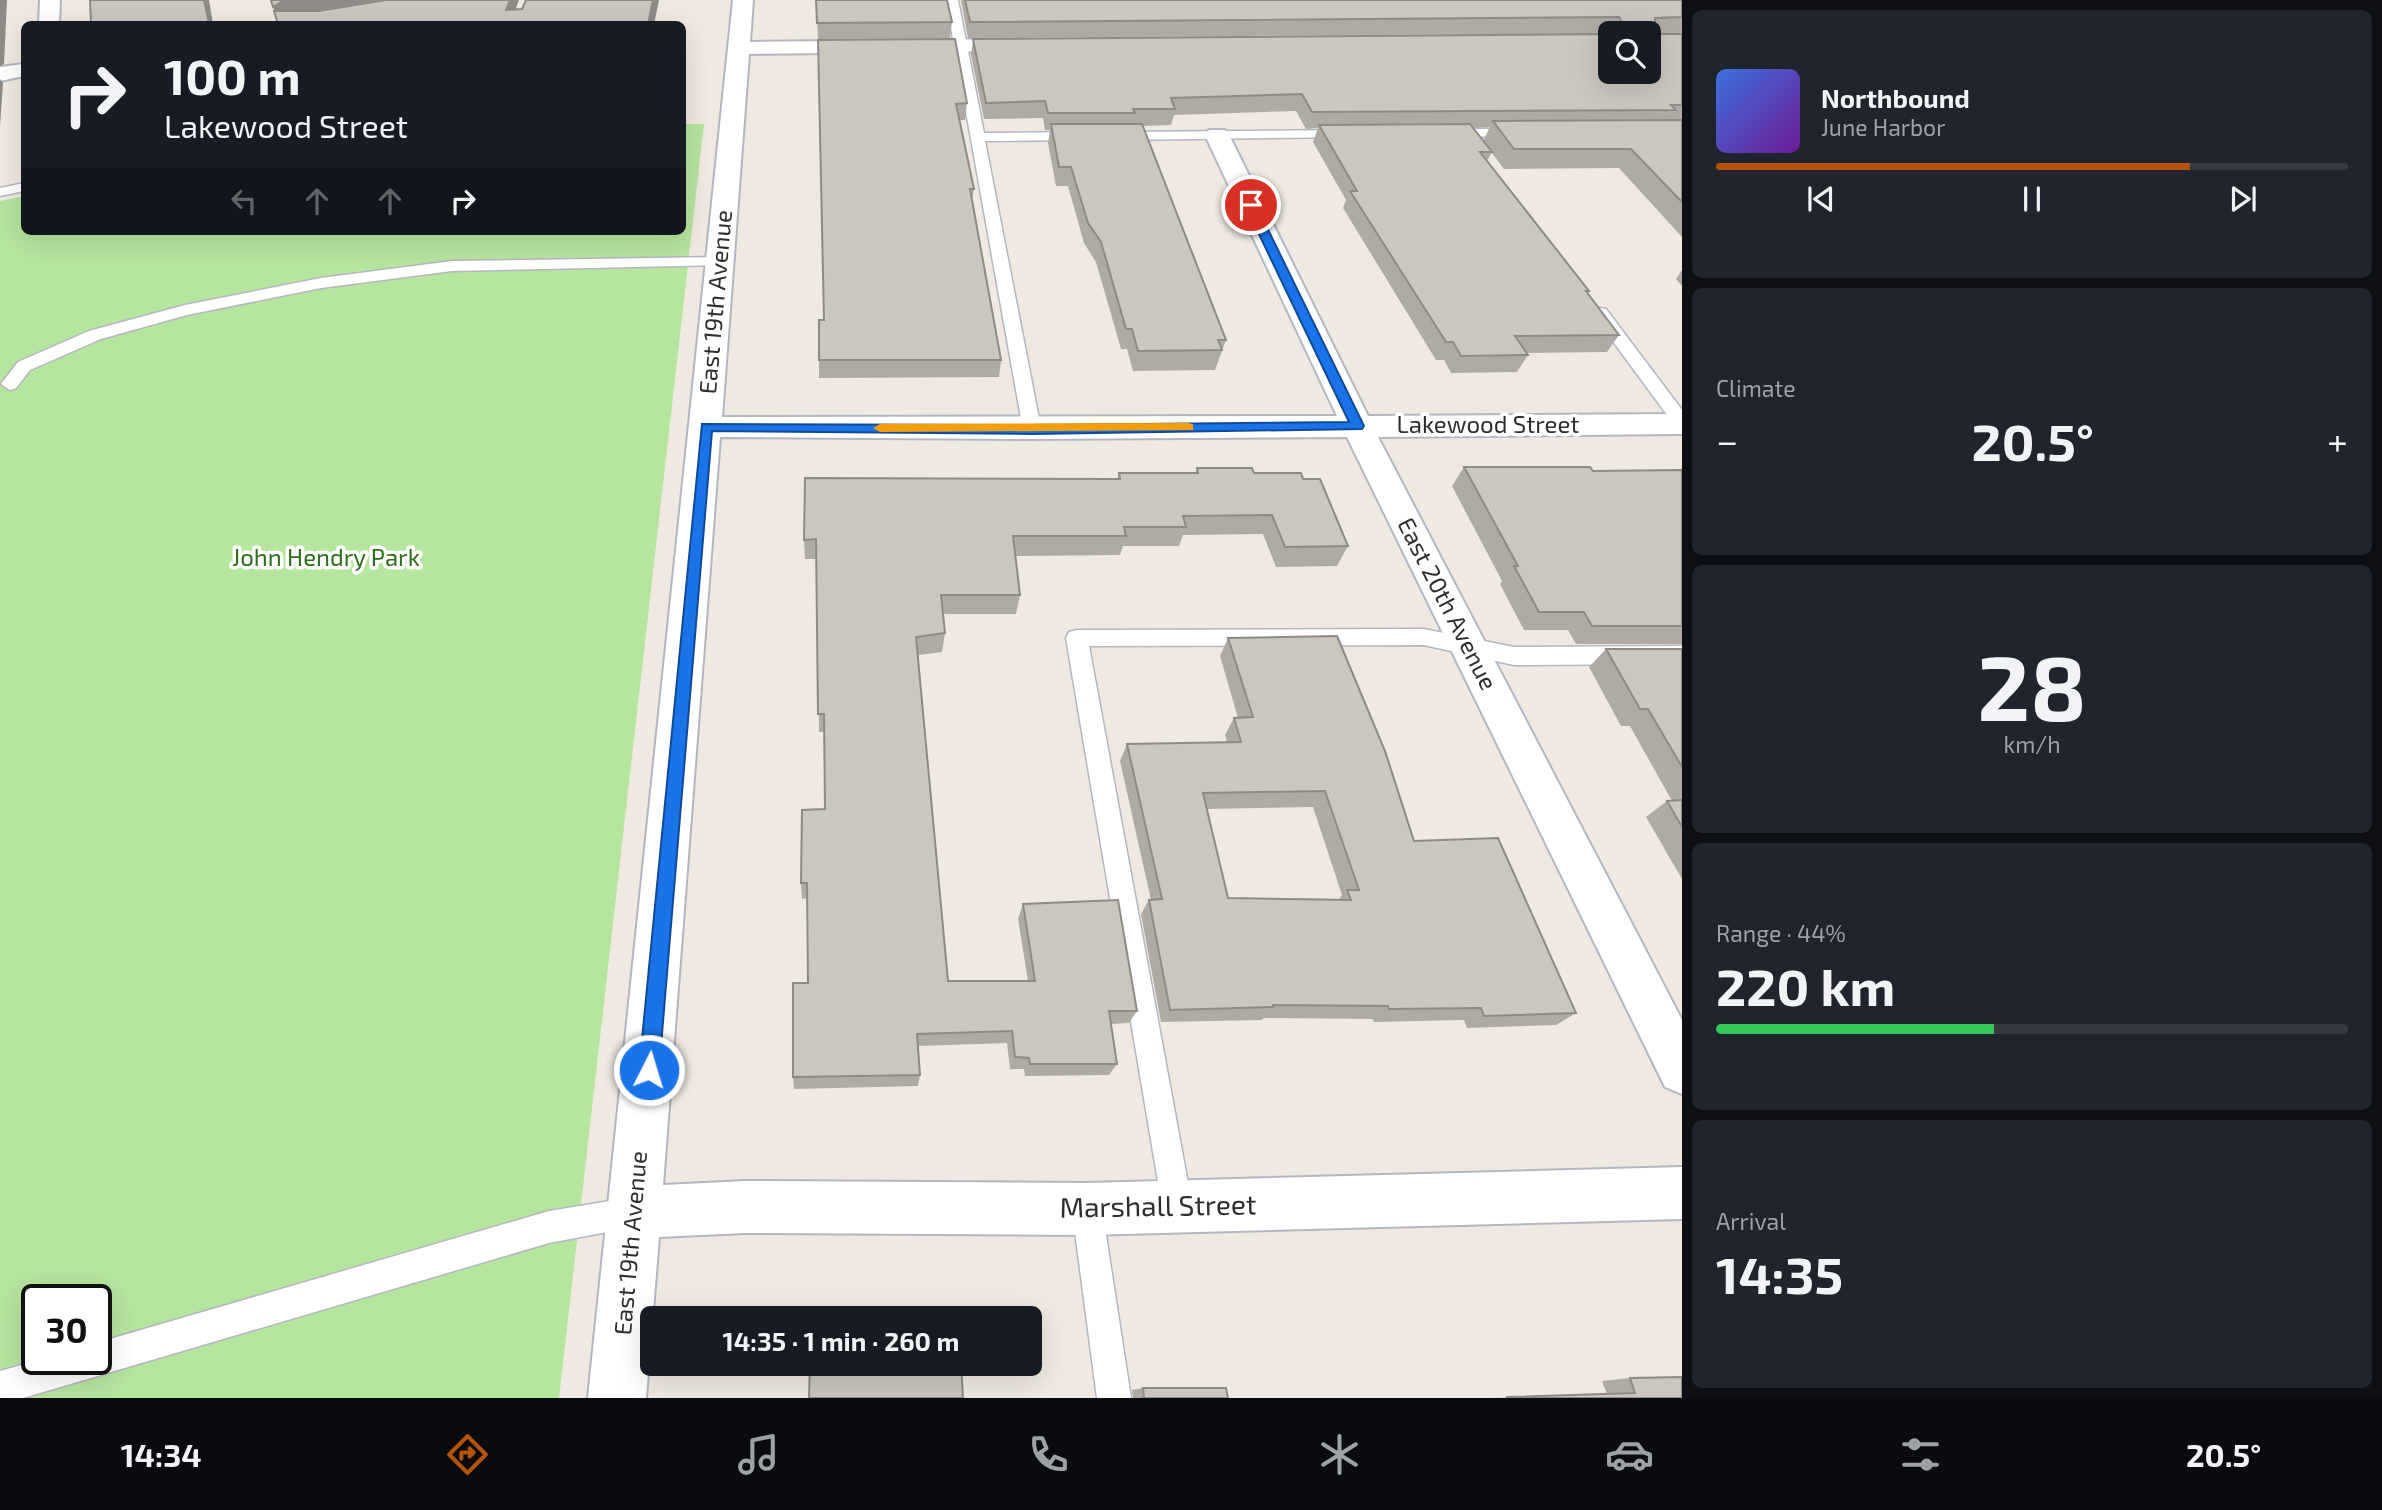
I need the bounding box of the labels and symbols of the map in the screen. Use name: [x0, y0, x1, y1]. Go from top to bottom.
pin: [1221, 175, 1281, 235]
street label: East 19th Avenue: [692, 209, 737, 395]
street label: Lakewood Street: [1396, 409, 1580, 438]
street label: East 20th Avenue: [1392, 512, 1504, 694]
park label: John Hendry Park: [232, 542, 420, 571]
position arrow: [612, 1033, 686, 1107]
street label: East 19th Avenue: [607, 1150, 652, 1336]
street label: Marshall Street: [1059, 1186, 1257, 1224]
speed limit sign: 30: [21, 1284, 112, 1375]

